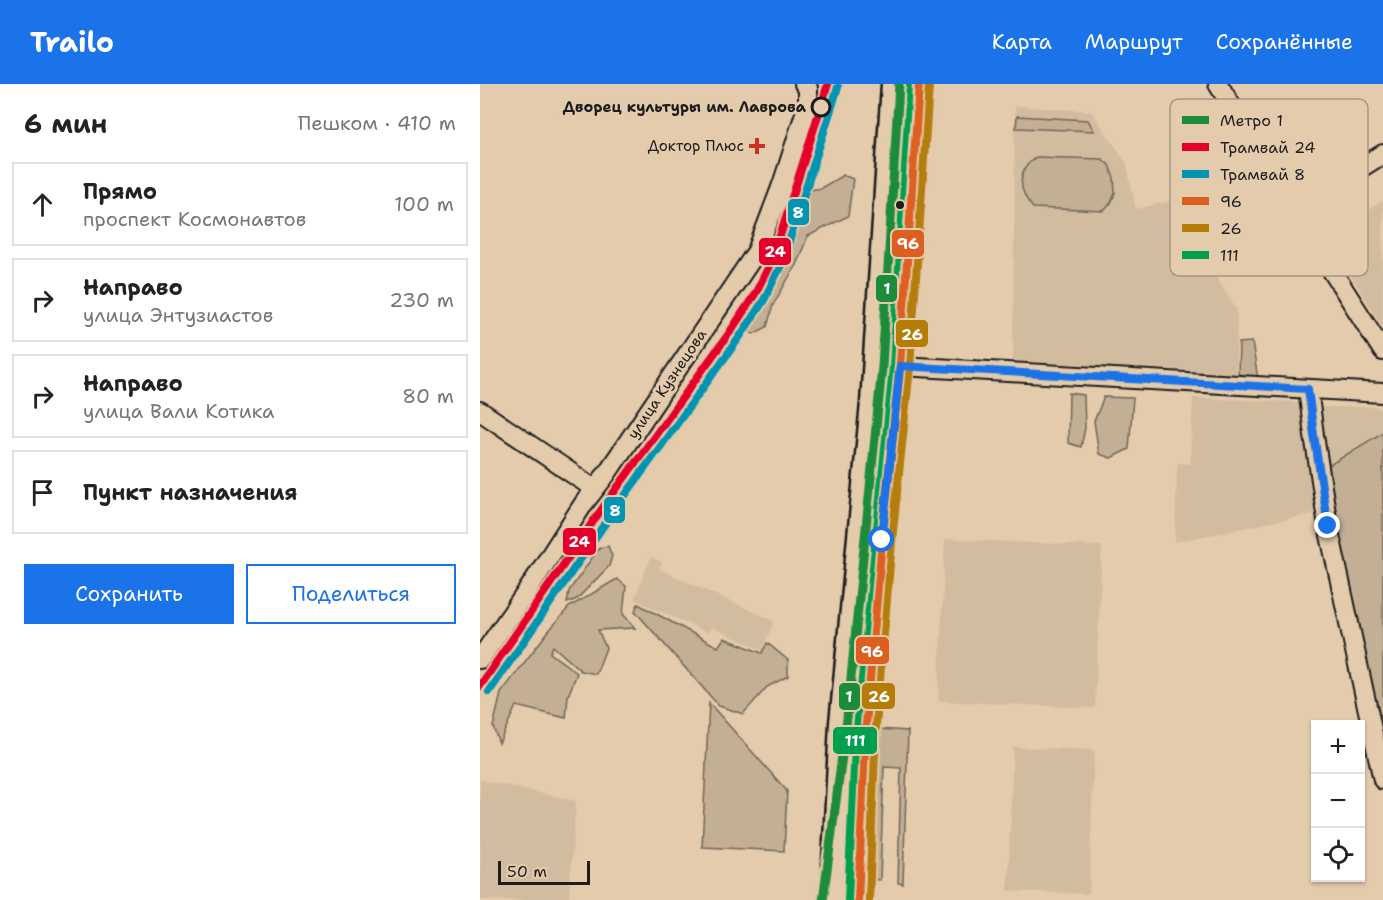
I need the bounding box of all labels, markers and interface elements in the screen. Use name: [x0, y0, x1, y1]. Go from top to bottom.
text: Trailo: [30, 23, 114, 61]
text: Карта: [992, 28, 1052, 56]
text: Маршрут: [1085, 28, 1183, 56]
text: Сохранённые: [1216, 28, 1353, 56]
place label: Дворец культуры им. Лаврова: [563, 97, 807, 117]
marker: Дворец культуры им. Лаврова: [811, 97, 831, 117]
legend: [1170, 99, 1368, 276]
text: 6 мин: [24, 106, 107, 141]
text: Пешком · 410 m: [298, 110, 456, 136]
text: Метро 1: [1220, 110, 1283, 131]
place label: Доктор Плюс: [648, 136, 744, 156]
marker: Доктор Плюс: [748, 137, 766, 155]
text: Трамвай 24: [1220, 137, 1315, 158]
text: Трамвай 8: [1220, 164, 1305, 185]
text: Прямо: [83, 177, 157, 206]
icon: ahead: [26, 188, 59, 221]
text: 100 m: [394, 191, 454, 217]
text: 96: [1220, 191, 1242, 212]
line badge: 8: [787, 198, 810, 226]
unlabelled marker: [894, 199, 906, 211]
text: 8: [792, 202, 804, 223]
text: проспект Космонавтов: [83, 206, 306, 232]
text: 26: [1220, 218, 1242, 239]
line badge: 96: [891, 229, 925, 258]
text: 96: [897, 233, 919, 254]
line badge: 24: [758, 237, 792, 266]
text: 24: [764, 241, 786, 262]
text: 111: [1220, 245, 1239, 266]
text: Направо: [83, 273, 183, 302]
line badge: 1: [875, 274, 898, 303]
text: 1: [883, 278, 891, 299]
icon: right: [26, 284, 59, 317]
text: 230 m: [389, 287, 454, 313]
text: улица Энтузиастов: [83, 302, 273, 328]
line badge: 26: [895, 319, 929, 348]
text: 26: [901, 324, 923, 345]
street label: улица Кузнецова: [623, 325, 711, 443]
text: Направо: [83, 369, 183, 398]
icon: right: [26, 380, 59, 413]
text: 80 m: [402, 383, 454, 409]
text: улица Вали Котика: [83, 398, 274, 424]
icon: arrive: [26, 476, 59, 509]
text: Пункт назначения: [83, 478, 297, 507]
line badge: 8: [603, 496, 626, 524]
text: 8: [609, 500, 621, 521]
route end: [1314, 512, 1340, 538]
route start: [868, 526, 894, 552]
line badge: 24: [562, 527, 597, 556]
text: 24: [568, 531, 590, 552]
button: Сохранить: [24, 564, 234, 624]
button: Поделиться: [246, 564, 456, 624]
line badge: 96: [855, 636, 890, 665]
text: 96: [861, 641, 883, 662]
line badge: 1: [838, 682, 861, 711]
line badge: 26: [861, 682, 896, 710]
text: 1: [845, 686, 853, 707]
text: 26: [868, 686, 890, 707]
map controls: [1311, 720, 1365, 882]
button: +: [1311, 720, 1365, 774]
line badge: 111: [832, 726, 878, 755]
text: 111: [844, 730, 866, 751]
button: −: [1311, 774, 1365, 828]
button: locate: [1311, 828, 1365, 882]
scale bar: [498, 858, 590, 886]
text: 50 m: [507, 861, 547, 882]

